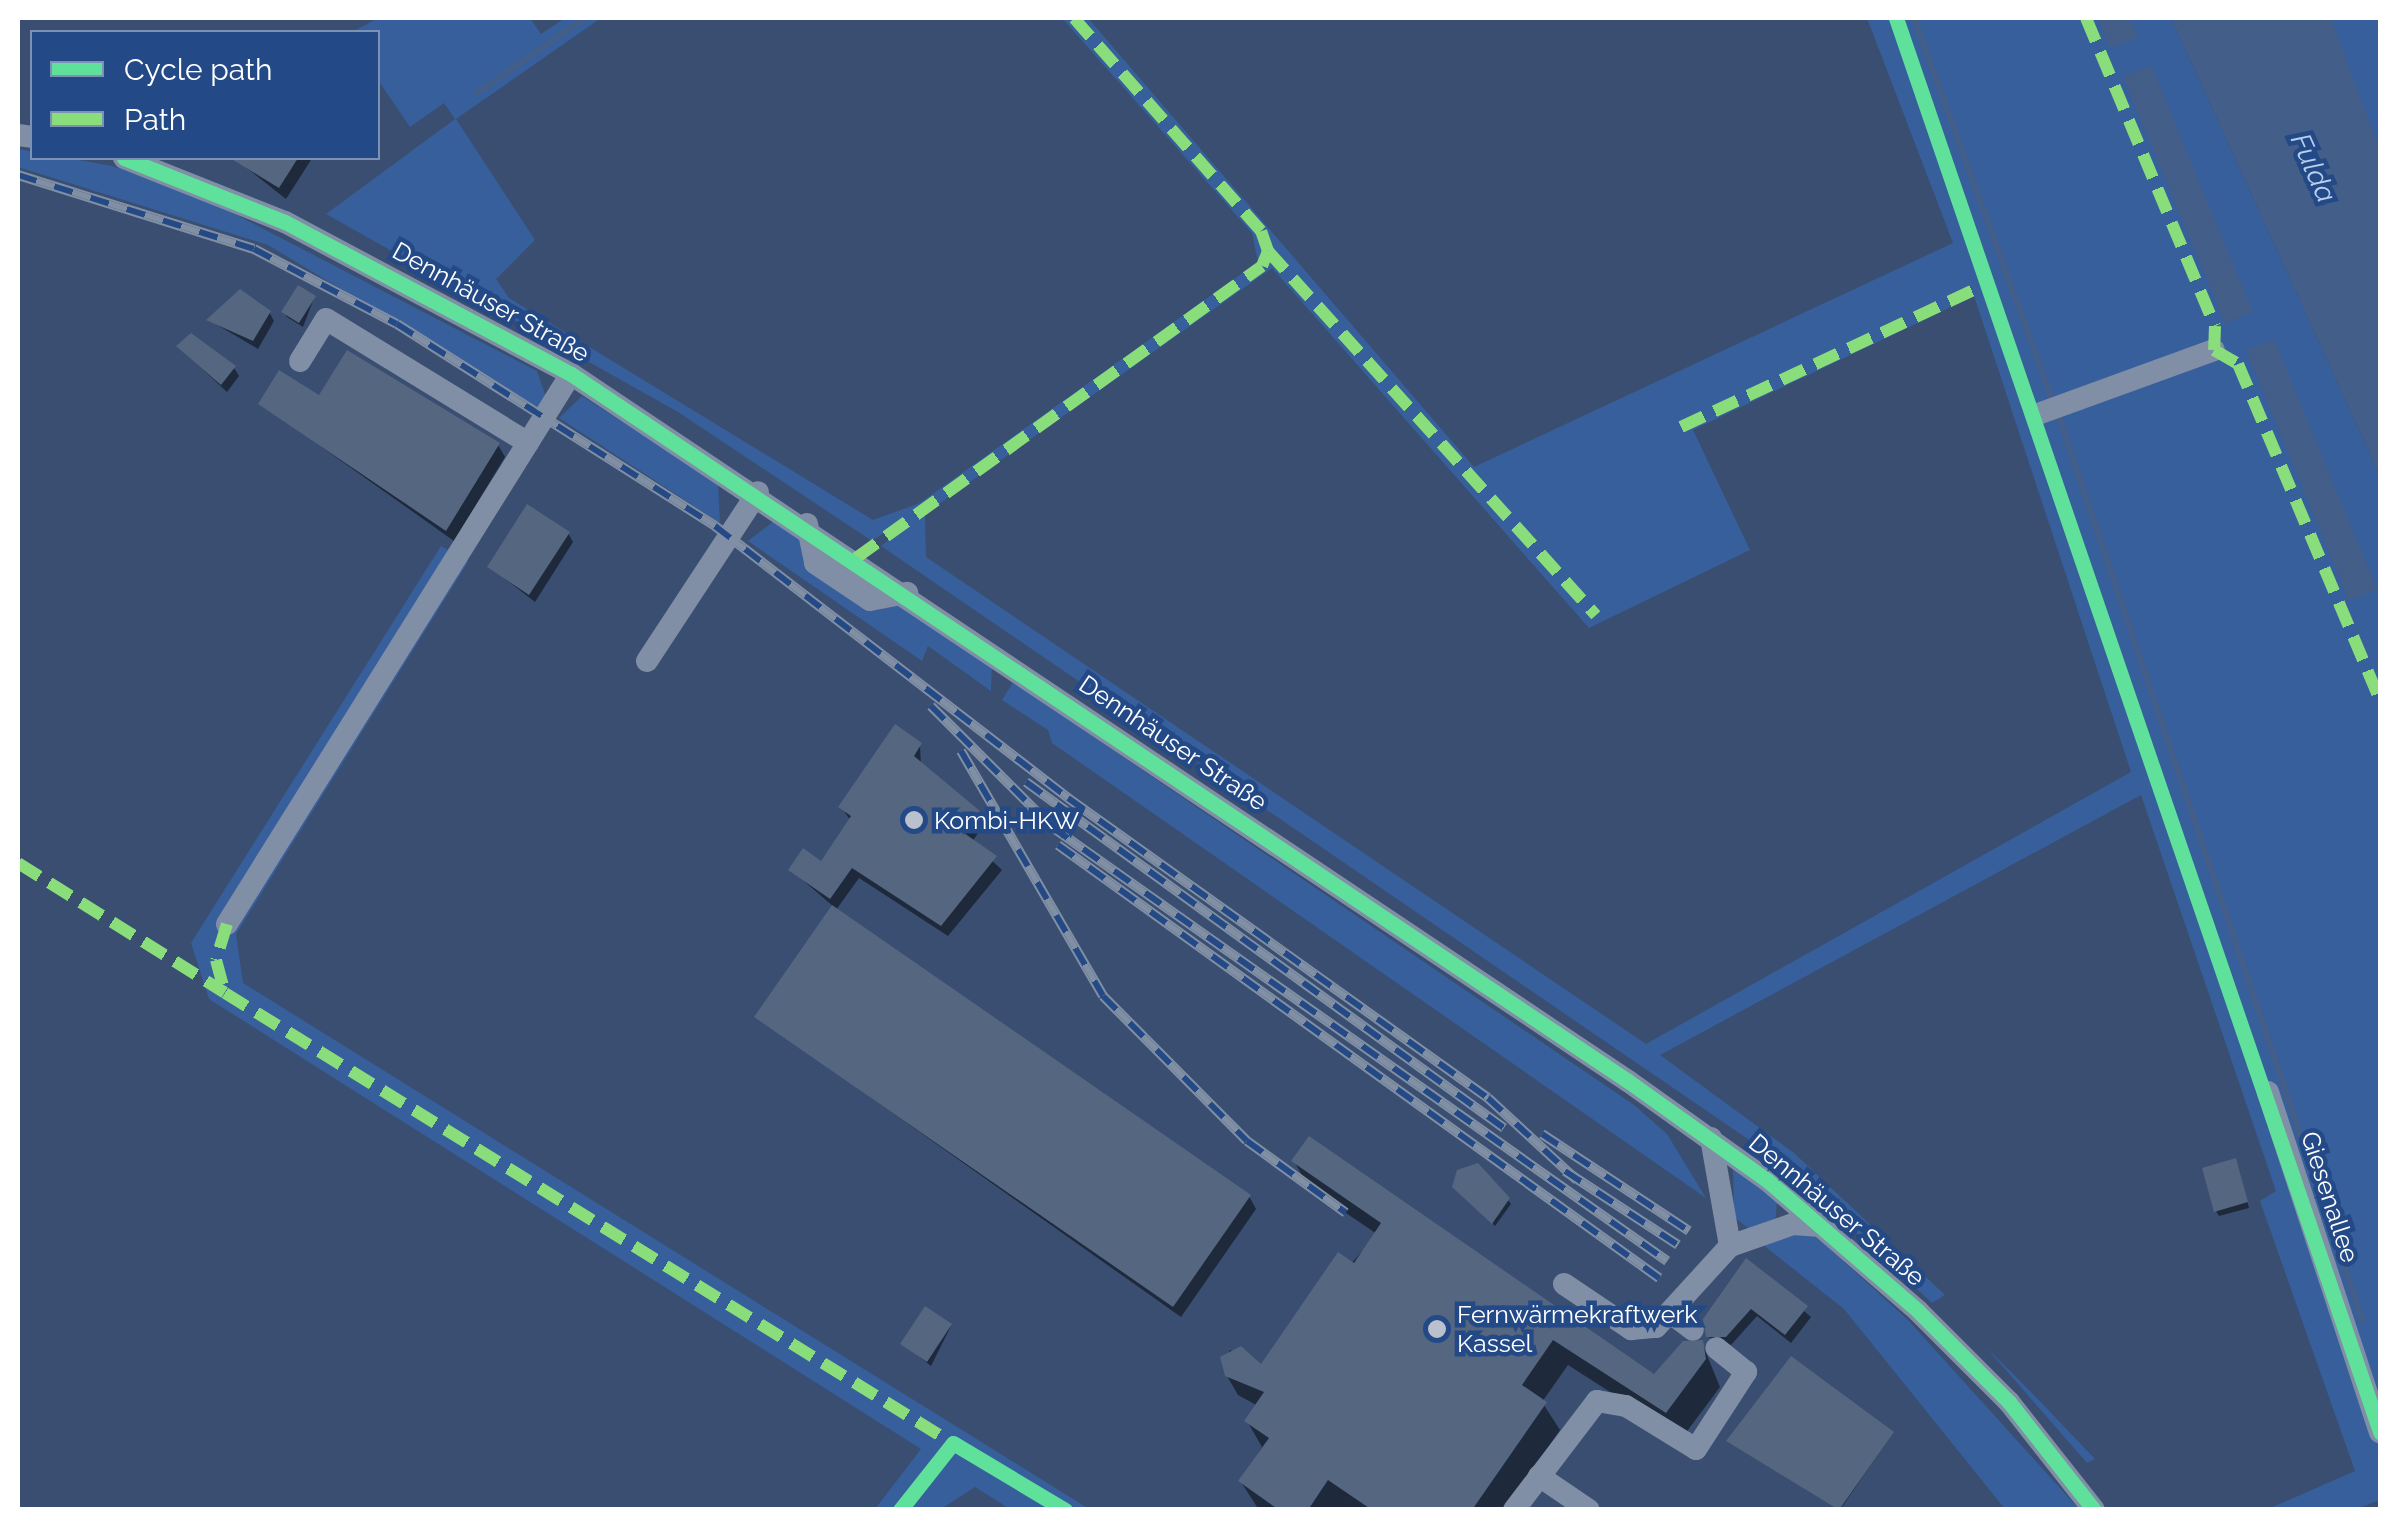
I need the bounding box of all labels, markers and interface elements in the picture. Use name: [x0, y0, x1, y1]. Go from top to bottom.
legend: [30, 30, 380, 160]
text: Cycle path: [124, 52, 272, 87]
text: Path: [124, 102, 186, 137]
water label: Fulda: [2283, 128, 2343, 208]
street label: Dennhäuser Straße: [387, 235, 595, 369]
street label: Dennhäuser Straße: [1073, 669, 1273, 817]
place label: Kombi-HKW: [934, 805, 1079, 835]
marker: Kombi-HKW: [903, 809, 925, 831]
street label: Dennhäuser Straße: [1743, 1128, 1931, 1292]
street label: Giesenallee: [2295, 1128, 2365, 1266]
place label: Fernwärmekraftwerk Kassel: [1457, 1300, 1697, 1359]
marker: Fernwärmekraftwerk Kassel: [1426, 1318, 1448, 1340]

